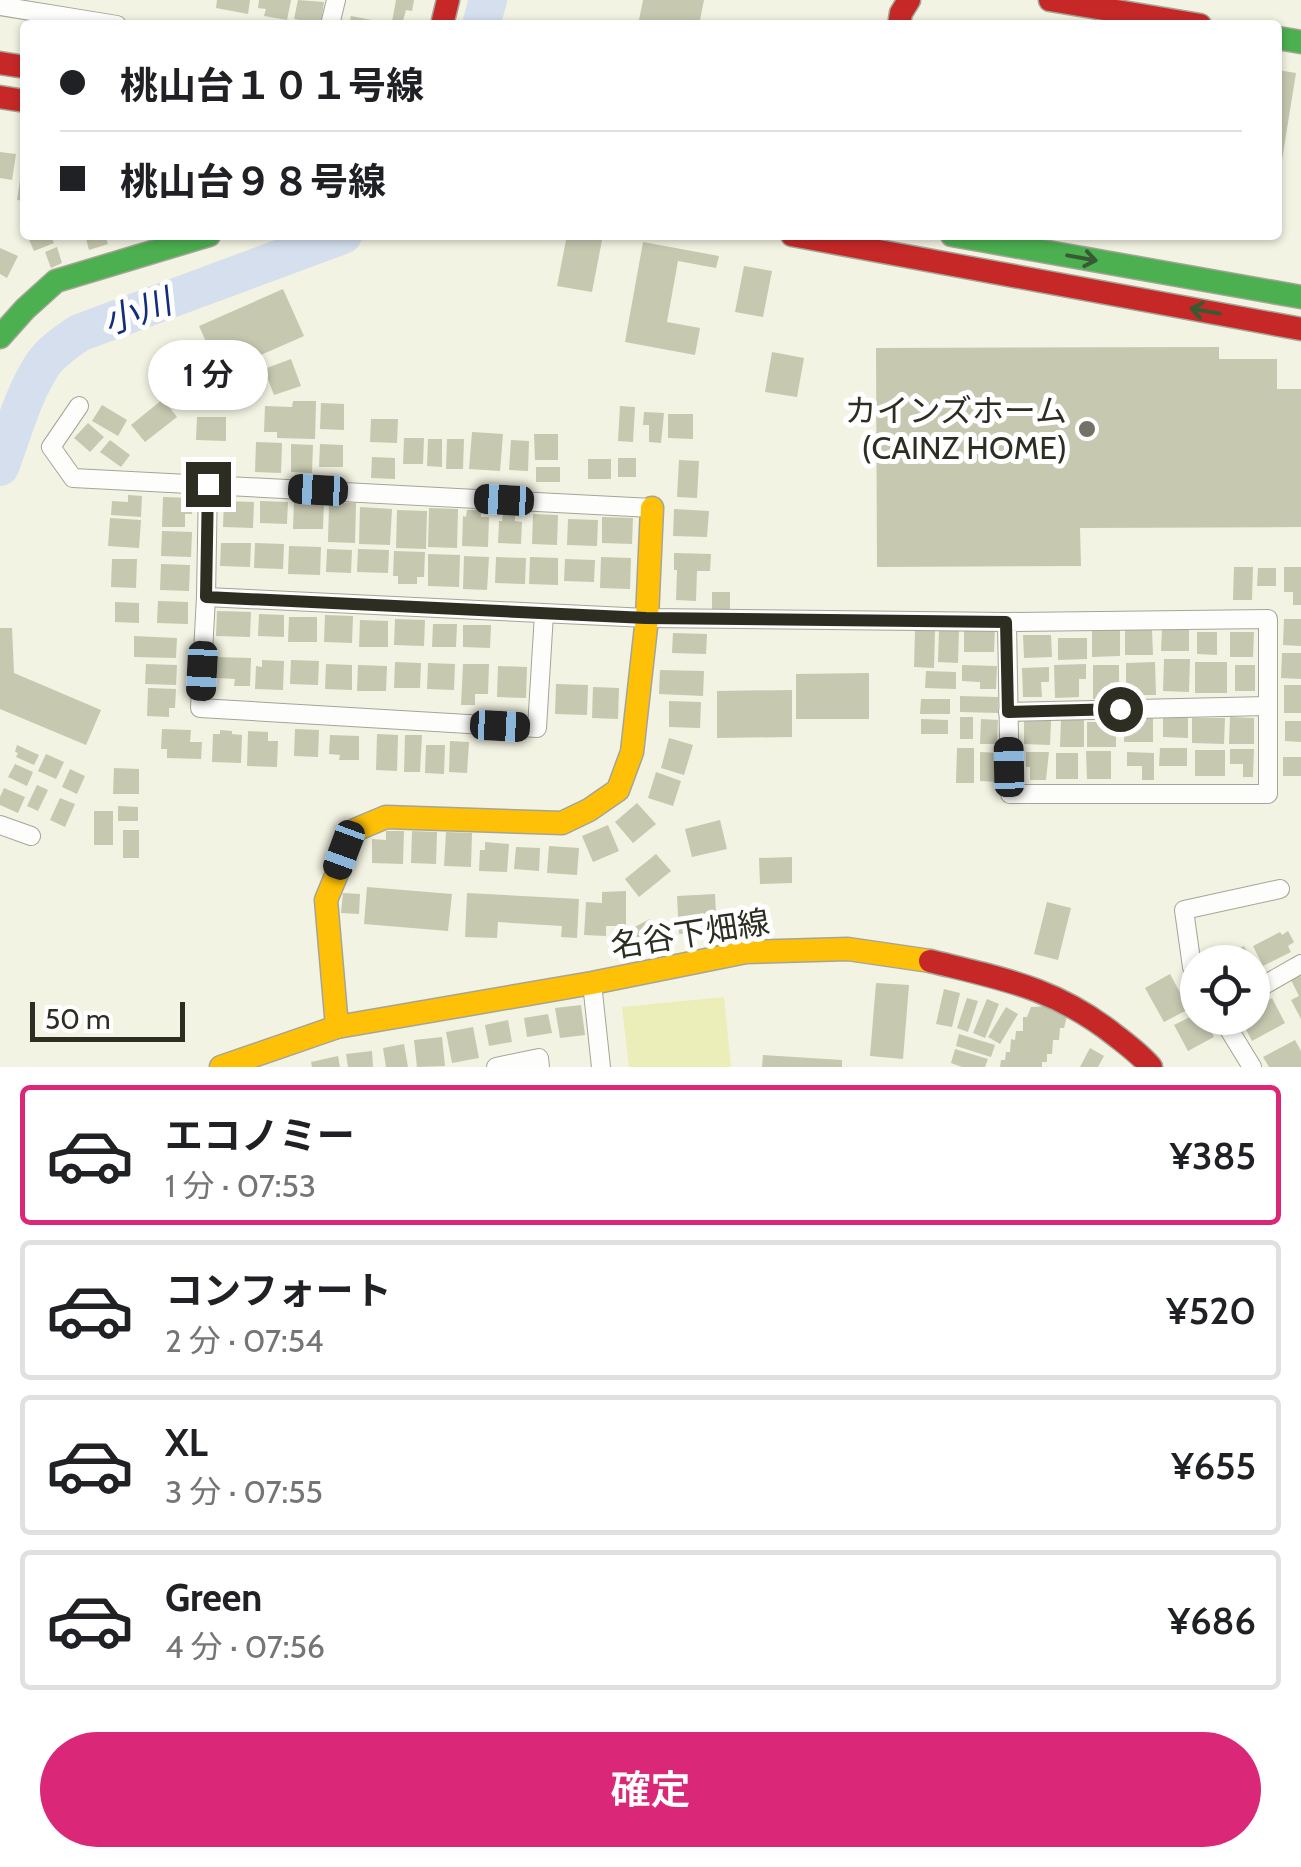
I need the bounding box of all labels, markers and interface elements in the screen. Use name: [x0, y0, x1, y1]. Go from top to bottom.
text: 桃山台１０１号線: [120, 62, 424, 109]
text: 桃山台９８号線: [120, 158, 386, 205]
one-way arrow: [1066, 249, 1098, 268]
water label: 小川: [97, 278, 181, 344]
one-way arrow: [1189, 301, 1222, 320]
callout: 1 分: [148, 339, 268, 409]
text: 1 分: [183, 355, 233, 394]
place label: カインズホーム (CAINZ HOME): [845, 391, 1067, 467]
marker: カインズホーム (CAINZ HOME): [1076, 418, 1098, 440]
route end: [186, 462, 231, 507]
car: [287, 473, 349, 507]
car: [473, 483, 535, 517]
car: [185, 640, 219, 702]
route start: [1098, 687, 1143, 732]
car: [469, 709, 531, 743]
car: [993, 737, 1025, 797]
car: [320, 817, 368, 883]
street label: 名谷下畑線: [608, 902, 772, 965]
map controls: [1180, 945, 1270, 1035]
button: locate: [1180, 945, 1270, 1035]
scale bar: [30, 997, 185, 1042]
text: 50 m: [45, 1002, 111, 1036]
icon: car: [45, 1110, 135, 1200]
text: エコノミー: [165, 1112, 355, 1159]
text: ¥385: [1170, 1132, 1256, 1179]
text: 1 分 · 07:53: [165, 1166, 316, 1205]
icon: car: [45, 1265, 135, 1355]
text: コンフォート: [165, 1267, 392, 1314]
text: ¥520: [1166, 1287, 1256, 1334]
text: 2 分 · 07:54: [165, 1321, 324, 1360]
text: XL: [165, 1419, 208, 1466]
icon: car: [45, 1420, 135, 1510]
text: ¥655: [1171, 1442, 1256, 1489]
text: 3 分 · 07:55: [165, 1472, 323, 1511]
text: Green: [165, 1574, 262, 1621]
icon: car: [45, 1575, 135, 1665]
text: ¥686: [1168, 1597, 1256, 1644]
text: 4 分 · 07:56: [165, 1627, 325, 1666]
button: 確定: [40, 1732, 1261, 1847]

